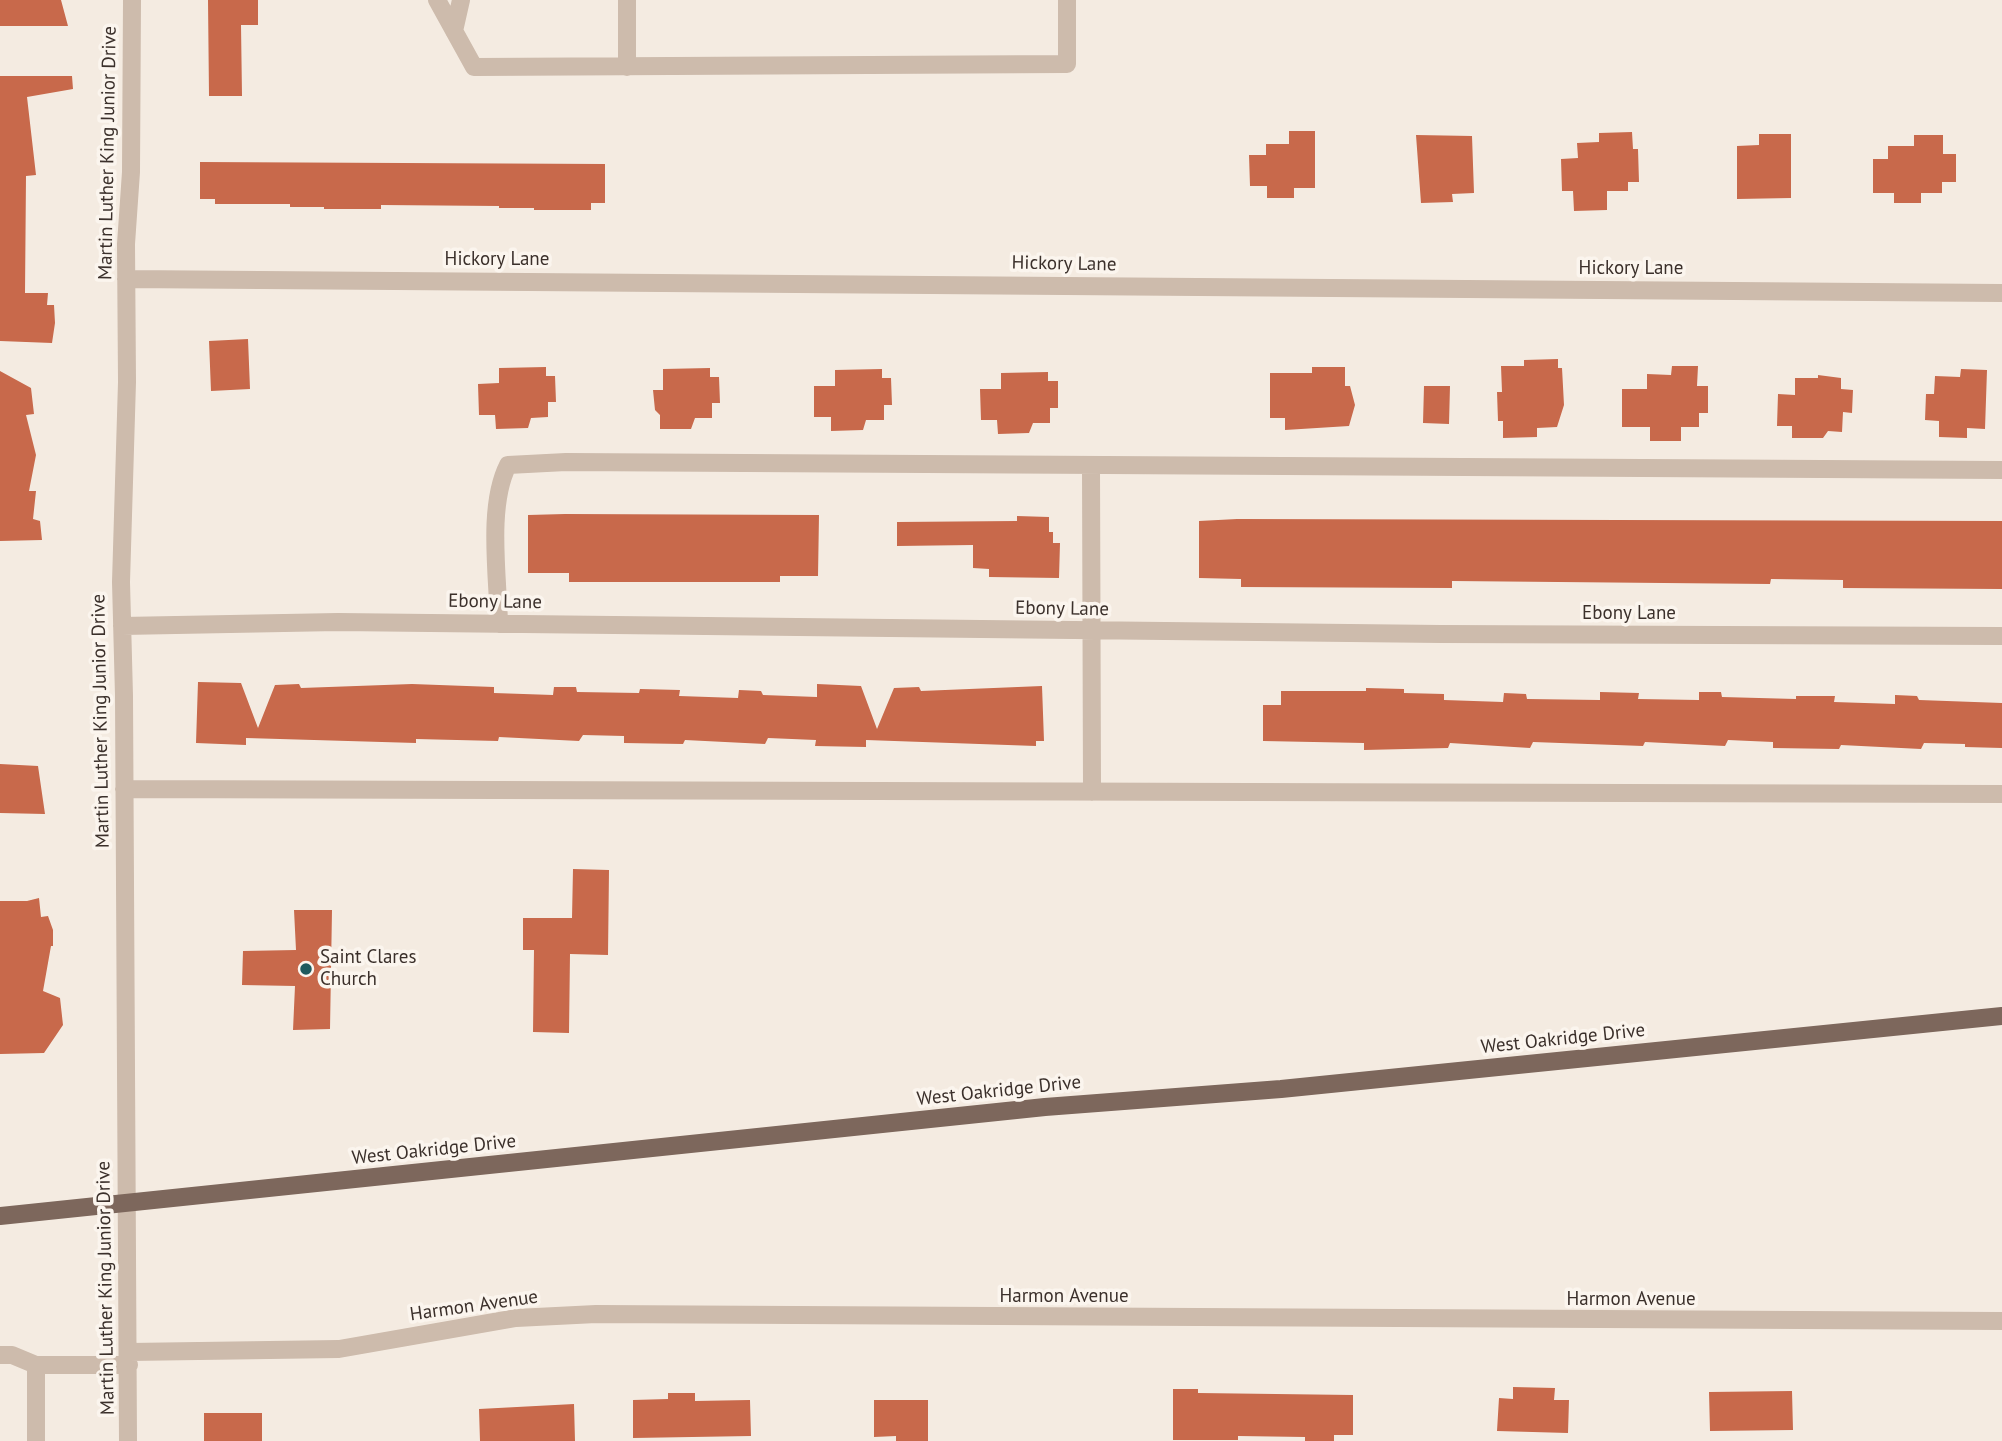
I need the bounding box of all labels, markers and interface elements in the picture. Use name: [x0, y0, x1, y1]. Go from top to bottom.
street label: Martin Luther King Junior Drive: [94, 26, 122, 280]
street label: Hickory Lane: [445, 249, 549, 271]
street label: Hickory Lane: [1011, 252, 1117, 276]
street label: Hickory Lane: [1579, 258, 1683, 280]
street label: Ebony Lane: [448, 590, 542, 614]
street label: Martin Luther King Junior Drive: [87, 594, 115, 848]
street label: Ebony Lane: [1015, 597, 1109, 621]
street label: Ebony Lane: [1582, 603, 1676, 625]
place label: Saint Clares Church: [320, 947, 416, 991]
marker: Saint Clares Church: [298, 961, 314, 977]
street label: West Oakridge Drive: [1480, 1019, 1646, 1059]
street label: West Oakridge Drive: [916, 1071, 1082, 1111]
street label: West Oakridge Drive: [351, 1130, 517, 1170]
street label: Martin Luther King Junior Drive: [92, 1161, 120, 1415]
street label: Harmon Avenue: [409, 1286, 539, 1326]
street label: Harmon Avenue: [999, 1286, 1129, 1308]
street label: Harmon Avenue: [1566, 1289, 1696, 1311]

